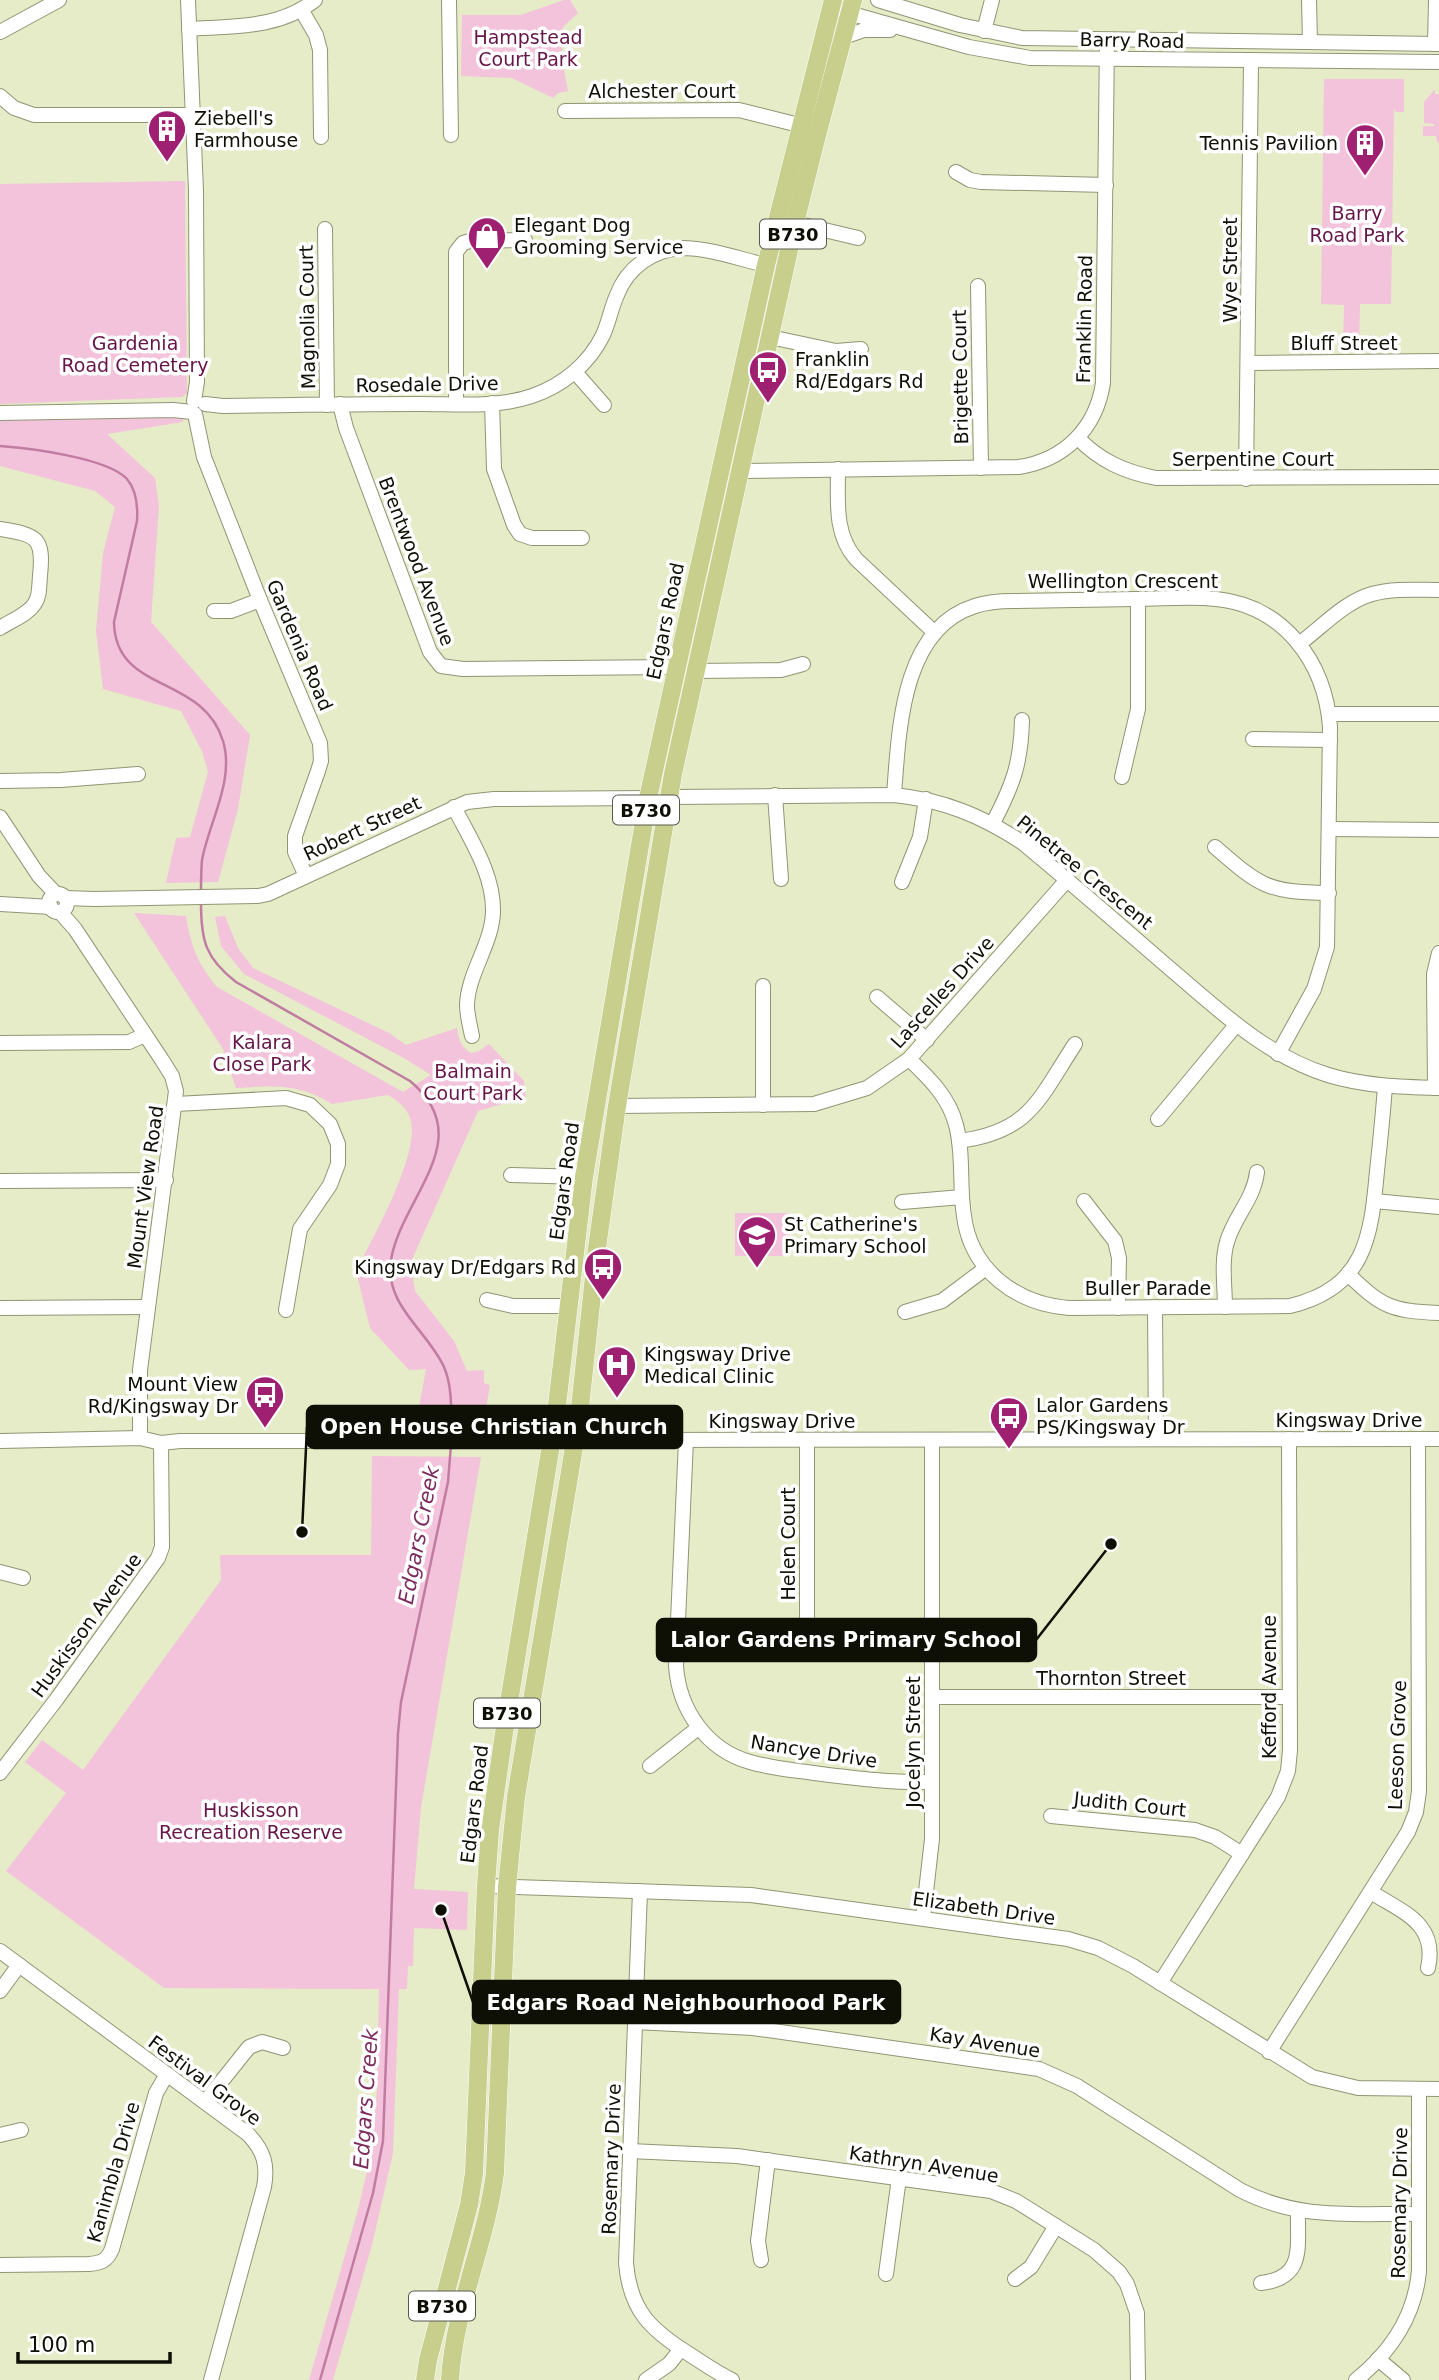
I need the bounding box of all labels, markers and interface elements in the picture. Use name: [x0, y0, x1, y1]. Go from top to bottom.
park label: Hampstead Court Park: [473, 26, 583, 70]
street label: Barry Road: [1079, 28, 1185, 52]
street label: Alchester Court: [588, 80, 736, 102]
place label: Ziebell's Farmhouse: [194, 107, 298, 151]
building icon: Ziebell's Farmhouse: [146, 108, 188, 163]
building icon: Tennis Pavilion: [1344, 122, 1386, 177]
place label: Tennis Pavilion: [1199, 132, 1338, 154]
park label: Barry Road Park: [1310, 202, 1404, 246]
place label: Elegant Dog Grooming Service: [514, 214, 684, 258]
shop icon: Elegant Dog Grooming Service: [466, 215, 508, 270]
street label: Wye Street: [1219, 217, 1241, 323]
road number: B730: [760, 220, 826, 248]
street label: Magnolia Court: [295, 245, 319, 389]
street label: Franklin Road: [1072, 255, 1096, 383]
street label: Brigette Court: [948, 309, 972, 445]
park label: Gardenia Road Cemetery: [61, 332, 209, 376]
street label: Bluff Street: [1290, 332, 1398, 354]
place label: Franklin Rd/Edgars Rd: [795, 348, 923, 392]
bus stop icon: Franklin Rd/Edgars Rd: [747, 349, 789, 404]
street label: Rosedale Drive: [355, 372, 499, 396]
street label: Serpentine Court: [1172, 448, 1334, 470]
street label: Brentwood Avenue: [375, 473, 459, 649]
street label: Edgars Road: [642, 560, 688, 682]
street label: Wellington Crescent: [1028, 570, 1218, 592]
street label: Gardenia Road: [262, 576, 338, 714]
street label: Robert Street: [300, 791, 424, 865]
road number: B730: [613, 796, 679, 824]
street label: Pinetree Crescent: [1013, 811, 1157, 933]
street label: Lascelles Drive: [886, 931, 998, 1053]
park label: Kalara Close Park: [213, 1031, 311, 1075]
park label: Balmain Court Park: [423, 1060, 523, 1104]
street label: Mount View Road: [123, 1104, 167, 1270]
street label: Edgars Road: [545, 1120, 583, 1242]
place label: St Catherine's Primary School: [784, 1213, 927, 1257]
school or university icon: St Catherine's Primary School: [736, 1214, 778, 1269]
bus stop icon: Kingsway Dr/Edgars Rd: [582, 1246, 624, 1301]
place label: Kingsway Dr/Edgars Rd: [354, 1256, 576, 1278]
street label: Buller Parade: [1085, 1277, 1211, 1299]
place label: Kingsway Drive Medical Clinic: [644, 1343, 791, 1387]
hospital icon: Kingsway Drive Medical Clinic: [596, 1344, 638, 1399]
place label: Mount View Rd/Kingsway Dr: [88, 1373, 238, 1417]
bus stop icon: Mount View Rd/Kingsway Dr: [244, 1374, 286, 1429]
place label: Lalor Gardens PS/Kingsway Dr: [1036, 1394, 1185, 1438]
bus stop icon: Lalor Gardens PS/Kingsway Dr: [988, 1395, 1030, 1450]
callout: Open House Christian Church: [307, 1406, 682, 1448]
street label: Kingsway Drive: [1276, 1409, 1422, 1431]
street label: Kingsway Drive: [709, 1410, 855, 1432]
text: Open House Christian Church: [320, 1415, 668, 1439]
water label: Edgars Creek: [394, 1463, 444, 1606]
street label: Helen Court: [777, 1487, 799, 1601]
street label: Huskisson Avenue: [26, 1549, 146, 1701]
street label: Kefford Avenue: [1258, 1615, 1280, 1759]
callout: Lalor Gardens Primary School: [657, 1619, 1036, 1661]
text: Lalor Gardens Primary School: [670, 1628, 1022, 1652]
street label: Thornton Street: [1035, 1667, 1186, 1689]
street label: Jocelyn Street: [902, 1676, 924, 1809]
street label: Leeson Grove: [1384, 1680, 1410, 1810]
road number: B730: [474, 1698, 540, 1728]
street label: Nancye Drive: [749, 1730, 879, 1772]
street label: Edgars Road: [456, 1744, 492, 1864]
street label: Judith Court: [1072, 1787, 1187, 1821]
park label: Huskisson Recreation Reserve: [159, 1799, 343, 1843]
street label: Elizabeth Drive: [911, 1887, 1057, 1929]
callout: Edgars Road Neighbourhood Park: [473, 1981, 900, 2023]
text: Edgars Road Neighbourhood Park: [486, 1991, 887, 2015]
street label: Kay Avenue: [928, 2022, 1042, 2062]
water label: Edgars Creek: [349, 2027, 383, 2170]
street label: Festival Grove: [144, 2031, 266, 2129]
street label: Rosemary Drive: [597, 2083, 625, 2235]
street label: Kanimbla Drive: [82, 2099, 144, 2245]
street label: Rosemary Drive: [1387, 2127, 1411, 2279]
street label: Kathryn Avenue: [848, 2141, 1000, 2187]
road number: B730: [409, 2292, 475, 2320]
scale bar: [18, 2320, 170, 2364]
text: 100 m: [28, 2333, 95, 2357]

